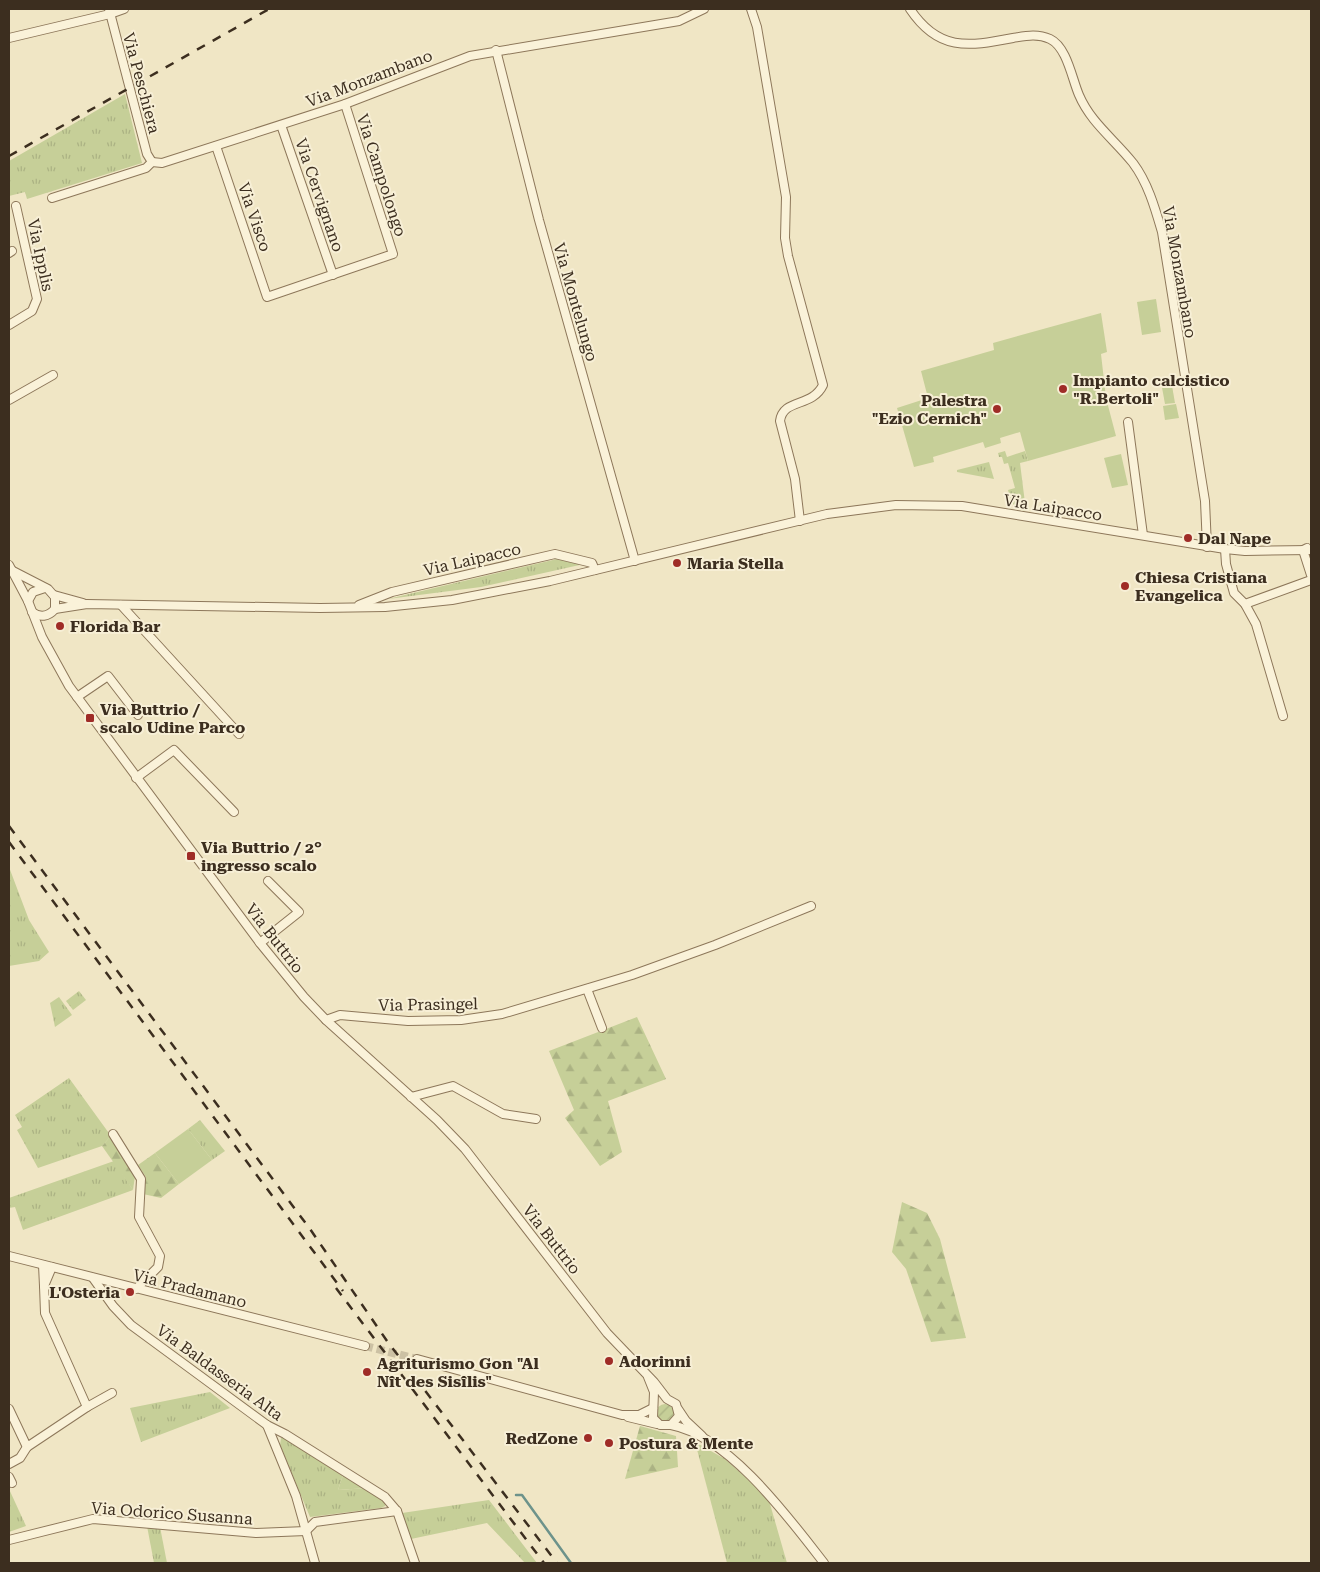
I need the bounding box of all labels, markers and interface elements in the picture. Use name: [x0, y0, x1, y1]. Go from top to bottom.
street label: Via Peschiera: [119, 31, 164, 136]
street label: Via Monzambano: [303, 46, 435, 111]
street label: Via Campolongo: [353, 112, 410, 239]
street label: Via Cervignano: [291, 136, 348, 255]
street label: Via Visco: [234, 180, 275, 254]
street label: Via Monzambano: [1159, 205, 1201, 340]
street label: Via Ipplis: [24, 217, 58, 293]
street label: Via Montelungo: [550, 241, 602, 364]
place label: Impianto calcistico "R.Bertoli": [1073, 371, 1230, 408]
marker: Impianto calcistico "R.Bertoli": [1057, 383, 1069, 395]
place label: Palestra "Ezio Cernich": [872, 391, 988, 428]
marker: Palestra "Ezio Cernich": [991, 403, 1003, 415]
street label: Via Laipacco: [1002, 490, 1104, 525]
place label: Dal Nape: [1198, 529, 1271, 548]
marker: Dal Nape: [1182, 532, 1194, 544]
street label: Via Laipacco: [422, 539, 523, 580]
place label: Maria Stella: [687, 554, 784, 573]
marker: Maria Stella: [671, 557, 683, 569]
place label: Chiesa Cristiana Evangelica: [1135, 568, 1268, 605]
marker: Chiesa Cristiana Evangelica: [1119, 580, 1131, 592]
place label: Florida Bar: [70, 617, 161, 636]
marker: Florida Bar: [54, 620, 66, 632]
place label: Via Buttrio / scalo Udine Parco: [100, 700, 245, 737]
marker: Via Buttrio / scalo Udine Parco: [84, 712, 96, 724]
place label: Via Buttrio / 2° ingresso scalo: [201, 838, 322, 875]
marker: Via Buttrio / 2° ingresso scalo: [185, 850, 197, 862]
street label: Via Buttrio: [242, 900, 308, 977]
street label: Via Prasingel: [378, 994, 478, 1015]
street label: Via Buttrio: [519, 1201, 585, 1278]
street label: Via Pradamano: [131, 1265, 249, 1312]
place label: L'Osteria: [49, 1283, 121, 1302]
marker: L'Osteria: [124, 1286, 136, 1298]
street label: Via Baldasseria Alta: [153, 1320, 287, 1425]
place label: Adorinni: [619, 1352, 691, 1371]
place label: Agriturismo Gon "Al Nît des Sisîlis": [377, 1354, 539, 1391]
marker: Adorinni: [603, 1355, 615, 1367]
marker: Agriturismo Gon "Al Nît des Sisîlis": [361, 1366, 373, 1378]
place label: RedZone: [505, 1429, 578, 1448]
marker: RedZone: [582, 1432, 594, 1444]
place label: Postura & Mente: [619, 1434, 753, 1453]
marker: Postura & Mente: [603, 1437, 615, 1449]
street label: Via Odorico Susanna: [91, 1498, 254, 1529]

